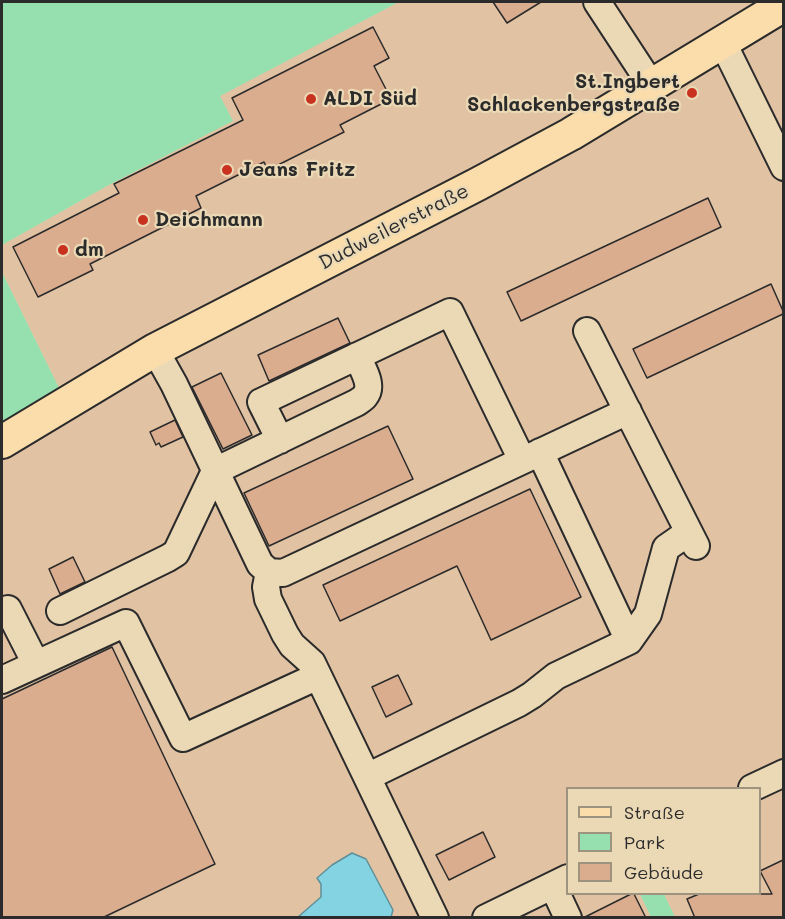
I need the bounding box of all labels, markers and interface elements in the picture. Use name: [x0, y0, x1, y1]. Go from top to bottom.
place label: St.Ingbert Schlackenbergstraße: [467, 70, 680, 117]
marker: St.Ingbert Schlackenbergstraße: [685, 86, 699, 100]
place label: ALDI Süd: [323, 87, 417, 111]
marker: ALDI Süd: [304, 92, 318, 106]
place label: Jeans Fritz: [239, 158, 355, 182]
marker: Jeans Fritz: [220, 163, 234, 177]
street label: Dudweilerstraße: [315, 179, 473, 275]
place label: Deichmann: [155, 208, 263, 232]
marker: Deichmann: [136, 213, 150, 227]
place label: dm: [75, 238, 104, 262]
marker: dm: [56, 243, 70, 257]
legend: [566, 787, 761, 895]
text: Straße: [624, 800, 685, 824]
text: Park: [624, 830, 665, 854]
text: Gebäude: [624, 860, 704, 884]

